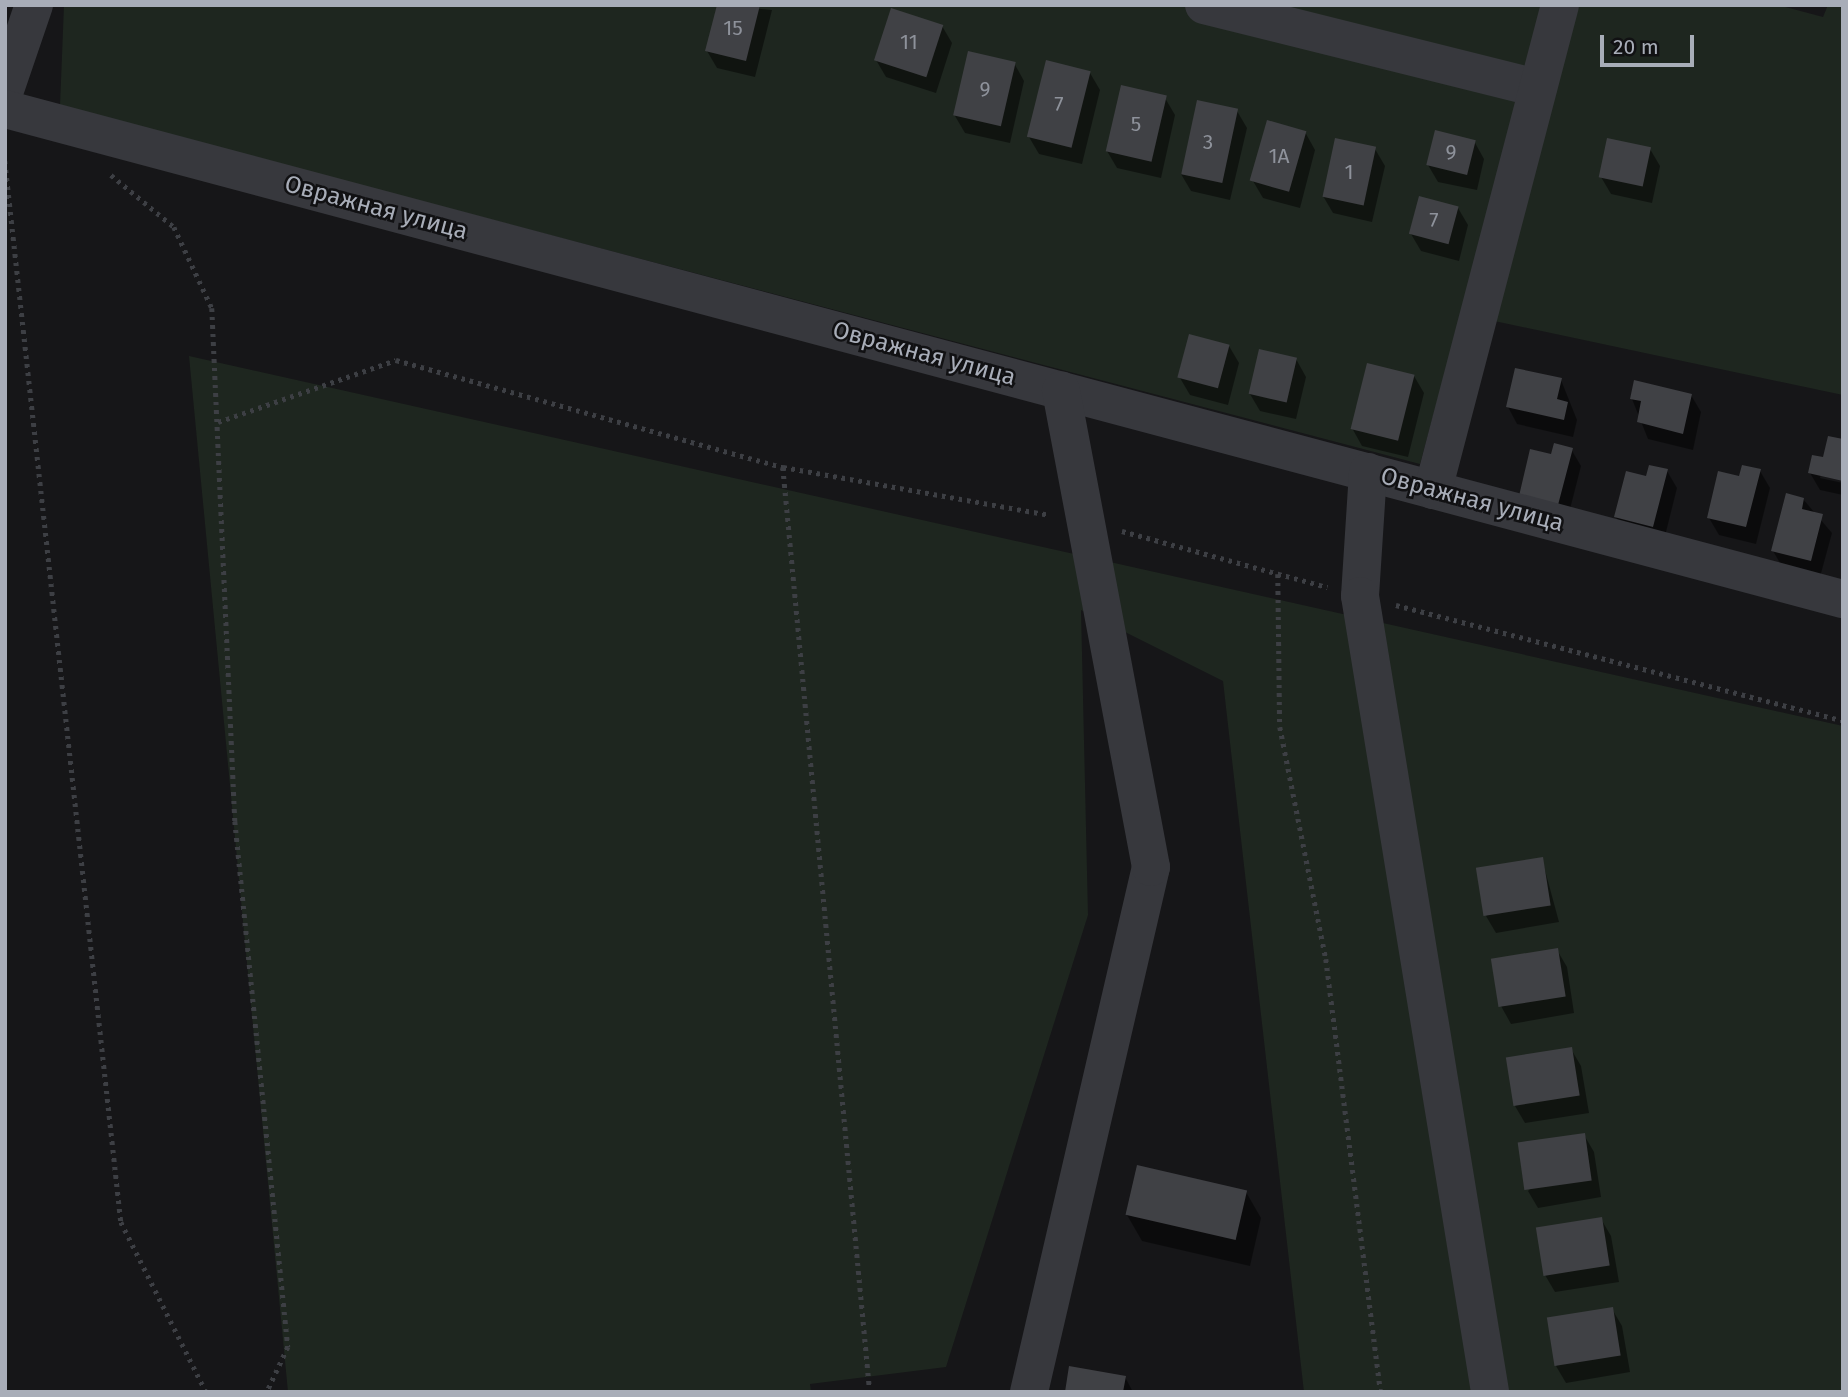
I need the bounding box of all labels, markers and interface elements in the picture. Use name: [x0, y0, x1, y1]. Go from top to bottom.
house number: 15: [723, 15, 743, 41]
scale bar: [1603, 21, 1698, 65]
house number: 11: [900, 29, 918, 55]
text: 20 m: [1613, 34, 1659, 60]
house number: 9: [979, 76, 991, 102]
house number: 7: [1054, 91, 1064, 117]
house number: 5: [1131, 111, 1141, 137]
house number: 3: [1203, 129, 1213, 155]
house number: 9: [1445, 139, 1457, 165]
house number: 1А: [1268, 143, 1290, 169]
house number: 1: [1344, 159, 1354, 185]
street label: Овражная улица: [281, 170, 471, 246]
house number: 7: [1429, 207, 1439, 233]
street label: Овражная улица: [829, 316, 1019, 392]
street label: Овражная улица: [1377, 462, 1567, 538]

